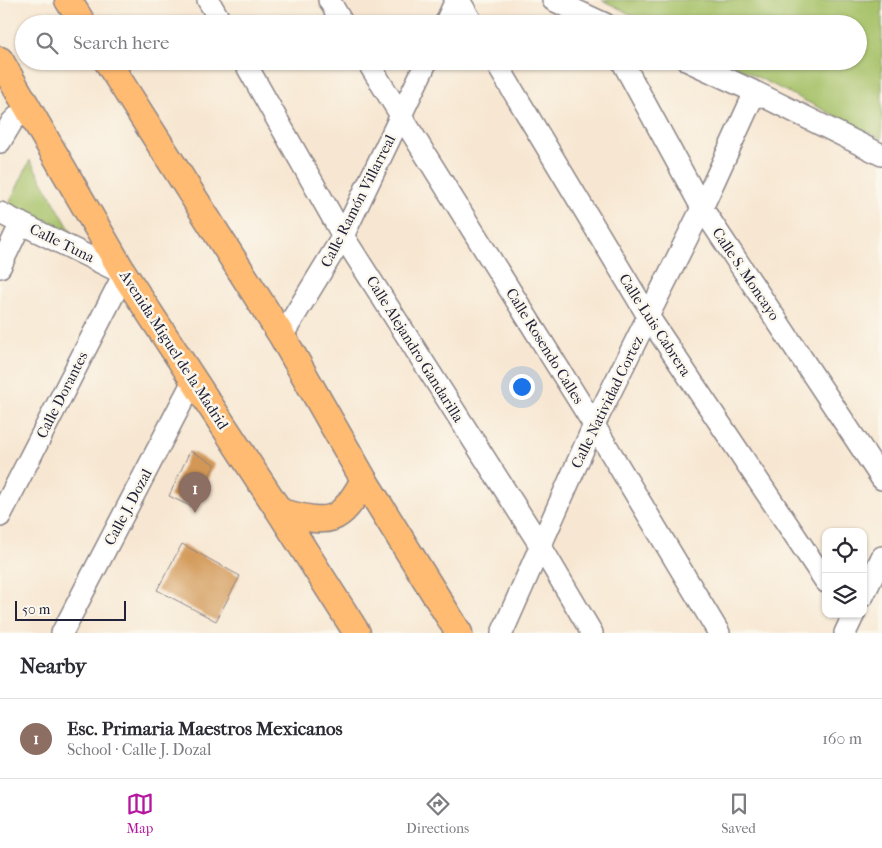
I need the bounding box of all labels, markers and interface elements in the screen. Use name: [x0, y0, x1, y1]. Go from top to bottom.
search box: [15, 15, 867, 70]
icon: search: [33, 29, 61, 57]
text: Search here: [73, 32, 169, 54]
street label: Calle Ramón Villarreal: [317, 132, 399, 270]
street label: Calle Tuna: [27, 220, 98, 267]
street label: Calle S. Moncayo: [708, 224, 784, 324]
street label: Avenida Miguel de la Madrid: [115, 266, 233, 433]
street label: Calle Luis Cabrera: [615, 270, 695, 380]
street label: Calle Alejandro Gandarilla: [363, 273, 468, 426]
street label: Calle Rosendo Calles: [502, 285, 588, 408]
street label: Calle Natividad Cortez: [567, 332, 647, 471]
street label: Calle Dorantes: [32, 348, 92, 441]
your location: [509, 374, 535, 400]
street label: Calle J. Dozal: [100, 466, 156, 548]
pin: 1: [179, 472, 211, 513]
map controls: [822, 528, 867, 618]
button: locate: [822, 528, 867, 573]
button: layers: [822, 573, 867, 618]
scale bar: [15, 598, 126, 621]
text: 50 m: [22, 601, 50, 618]
text: Nearby: [20, 654, 86, 678]
text: Esc. Primaria Maestros Mexicanos: [67, 718, 343, 740]
text: 1: [33, 729, 39, 748]
text: 160 m: [822, 729, 862, 748]
text: School · Calle J. Dozal: [67, 740, 211, 759]
tab: Map: [126, 790, 154, 837]
tab: Directions: [406, 790, 469, 837]
tab: Saved: [721, 790, 756, 837]

